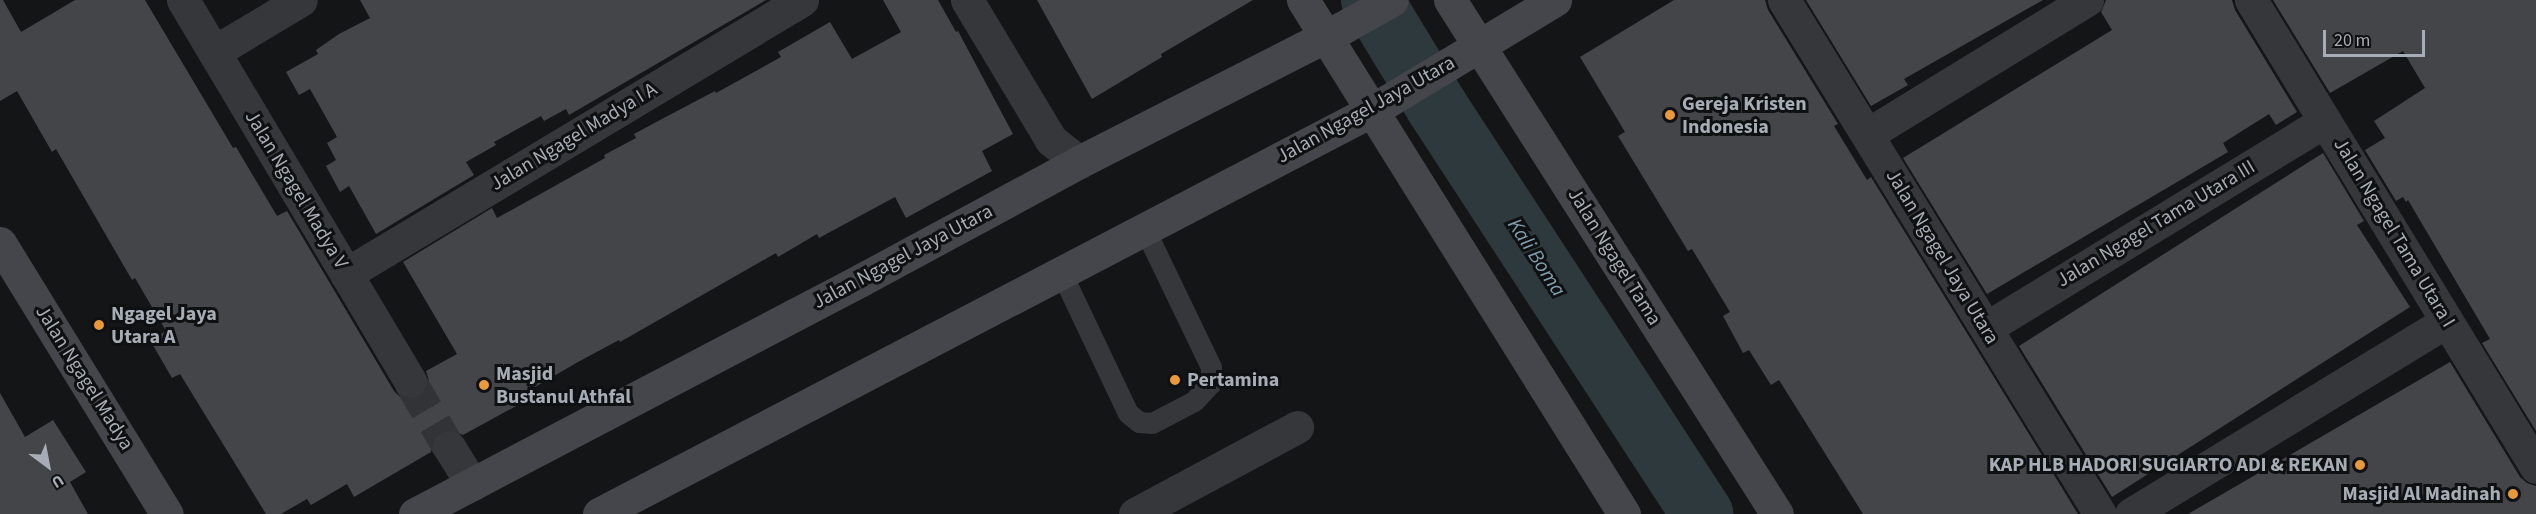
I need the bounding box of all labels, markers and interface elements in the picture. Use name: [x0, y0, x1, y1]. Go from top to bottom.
scale bar: [2326, 18, 2428, 56]
text: 20 m: [2334, 28, 2370, 53]
street label: Jalan Ngagel Jaya Utara: [1273, 51, 1459, 169]
street label: Jalan Ngagel Madya I A: [486, 78, 662, 196]
place label: Gereja Kristen Indonesia: [1682, 92, 1807, 139]
street label: Jalan Ngagel Madya V: [239, 106, 353, 274]
marker: Gereja Kristen Indonesia: [1663, 108, 1677, 122]
street label: Jalan Ngagel Tama Utara I: [2328, 134, 2460, 332]
street label: Jalan Ngagel Tama Utara III: [2053, 155, 2259, 293]
street label: Jalan Ngagel Jaya Utara: [1880, 165, 2004, 349]
street label: Jalan Ngagel Tama: [1562, 184, 1666, 330]
street label: Jalan Ngagel Jaya Utara: [809, 199, 997, 315]
water label: Kali Boma: [1502, 213, 1572, 301]
street label: Jalan Ngagel Madya: [30, 301, 138, 455]
place label: Ngagel Jaya Utara A: [111, 302, 217, 349]
marker: Ngagel Jaya Utara A: [92, 318, 106, 332]
place label: Masjid Bustanul Athfal: [496, 362, 631, 409]
place label: Pertamina: [1187, 368, 1279, 392]
marker: Pertamina: [1168, 373, 1182, 387]
marker: Masjid Bustanul Athfal: [477, 378, 491, 392]
north arrow: [18, 436, 78, 496]
place label: KAP HLB HADORI SUGIARTO ADI & REKAN: [1989, 453, 2348, 477]
marker: KAP HLB HADORI SUGIARTO ADI & REKAN: [2353, 458, 2367, 472]
text: U: [47, 469, 68, 493]
place label: Masjid Al Madinah: [2342, 482, 2501, 506]
marker: Masjid Al Madinah: [2506, 487, 2520, 501]

